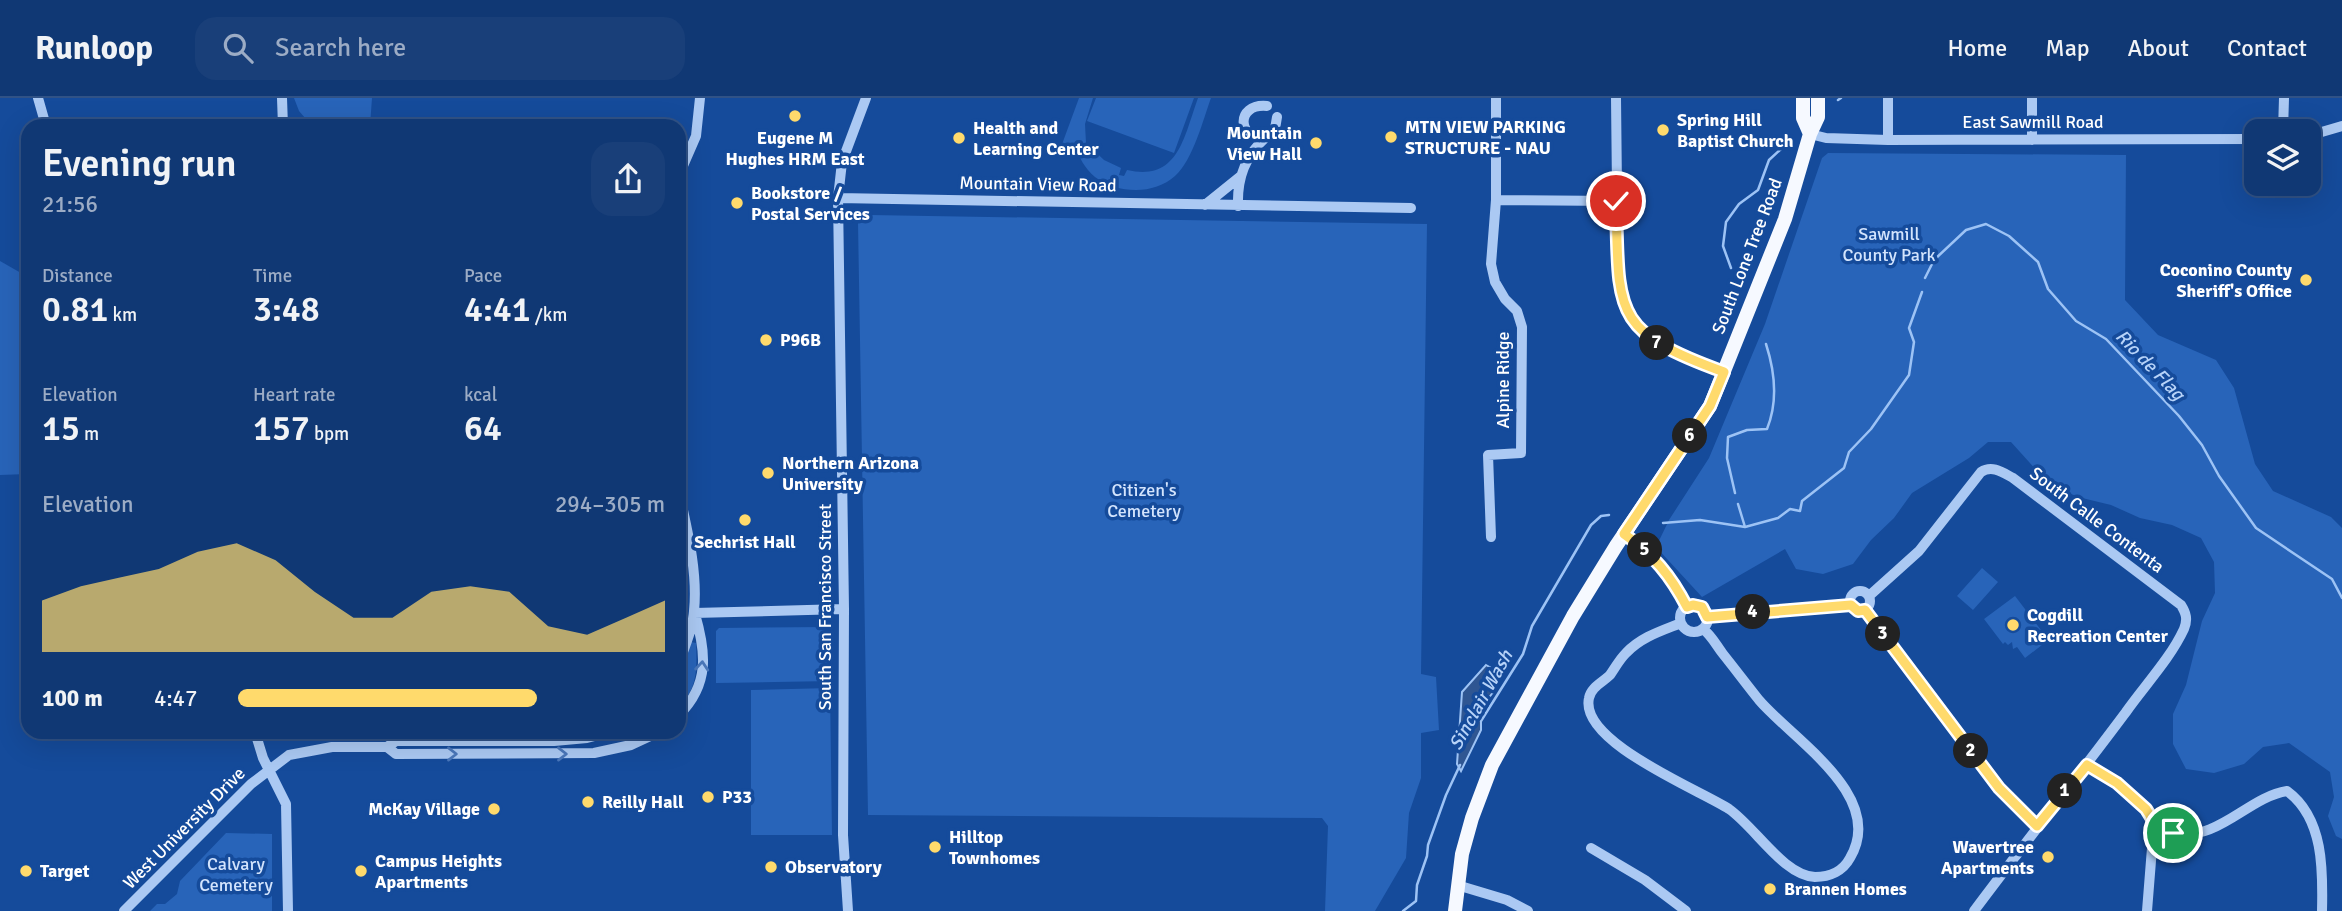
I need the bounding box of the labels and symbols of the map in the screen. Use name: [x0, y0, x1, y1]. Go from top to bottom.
marker: Eugene M Hughes HRM East: [787, 108, 803, 124]
place label: Spring Hill Baptist Church: [1677, 109, 1794, 152]
street label: East Sawmill Road: [1962, 111, 2104, 133]
place label: MTN VIEW PARKING STRUCTURE - NAU: [1405, 116, 1566, 159]
place label: Health and Learning Center: [973, 117, 1099, 160]
place label: Mountain View Hall: [1227, 122, 1302, 165]
marker: Spring Hill Baptist Church: [1655, 122, 1671, 138]
place label: Eugene M Hughes HRM East: [725, 127, 865, 170]
marker: MTN VIEW PARKING STRUCTURE - NAU: [1383, 129, 1399, 145]
marker: Health and Learning Center: [951, 130, 967, 146]
marker: Mountain View Hall: [1308, 135, 1324, 151]
pin: [1586, 171, 1646, 231]
street label: Mountain View Road: [959, 172, 1117, 196]
street label: South Lone Tree Road: [1707, 175, 1787, 337]
place label: Bookstore / Postal Services: [751, 182, 870, 225]
marker: Bookstore / Postal Services: [729, 195, 745, 211]
park label: Sawmill County Park: [1842, 223, 1936, 266]
place label: Coconino County Sheriff's Office: [2160, 259, 2292, 302]
marker: Coconino County Sheriff's Office: [2298, 272, 2314, 288]
water label: Rio de Flag: [2110, 324, 2191, 407]
pin: 7: [1640, 326, 1674, 360]
place label: P96B: [780, 329, 821, 351]
street label: Alpine Ridge: [1492, 331, 1514, 429]
marker: P96B: [758, 332, 774, 348]
pin: 6: [1672, 418, 1708, 454]
place label: Northern Arizona University: [782, 452, 919, 495]
street label: South Calle Contenta: [2025, 462, 2169, 578]
marker: Northern Arizona University: [760, 465, 776, 481]
park label: Citizen's Cemetery: [1107, 479, 1181, 522]
street label: South San Francisco Street: [814, 504, 836, 710]
marker: Sechrist Hall: [737, 512, 753, 528]
place label: Sechrist Hall: [694, 531, 796, 553]
pin: 5: [1628, 532, 1662, 568]
pin: 4: [1736, 594, 1770, 630]
place label: Cogdill Recreation Center: [2027, 604, 2169, 647]
pin: 3: [1866, 616, 1900, 652]
marker: Cogdill Recreation Center: [2005, 617, 2021, 633]
water label: Sinclair Wash: [1444, 645, 1519, 754]
one-way arrow: [694, 661, 709, 672]
pin: 2: [1954, 734, 1988, 768]
one-way arrow: [448, 746, 458, 762]
one-way arrow: [557, 746, 568, 762]
street label: West University Drive: [118, 762, 250, 894]
pin: 1: [2048, 774, 2082, 808]
place label: P33: [722, 786, 752, 808]
marker: P33: [700, 789, 716, 805]
place label: Reilly Hall: [602, 791, 684, 813]
marker: Reilly Hall: [580, 794, 596, 810]
place label: McKay Village: [368, 798, 480, 820]
marker: McKay Village: [486, 801, 502, 817]
pin: [2143, 803, 2203, 863]
place label: Hilltop Townhomes: [949, 826, 1040, 869]
place label: Wavertree Apartments: [1941, 836, 2034, 879]
marker: Hilltop Townhomes: [927, 839, 943, 855]
marker: Wavertree Apartments: [2040, 849, 2056, 865]
place label: Campus Heights Apartments: [375, 850, 502, 893]
park label: Calvary Cemetery: [199, 853, 273, 896]
place label: Observatory: [785, 856, 882, 878]
marker: Observatory: [763, 859, 779, 875]
place label: Target: [40, 860, 90, 882]
marker: Target: [18, 863, 34, 879]
marker: Campus Heights Apartments: [353, 863, 369, 879]
place label: Brannen Homes: [1784, 878, 1907, 900]
marker: Brannen Homes: [1762, 881, 1778, 897]

